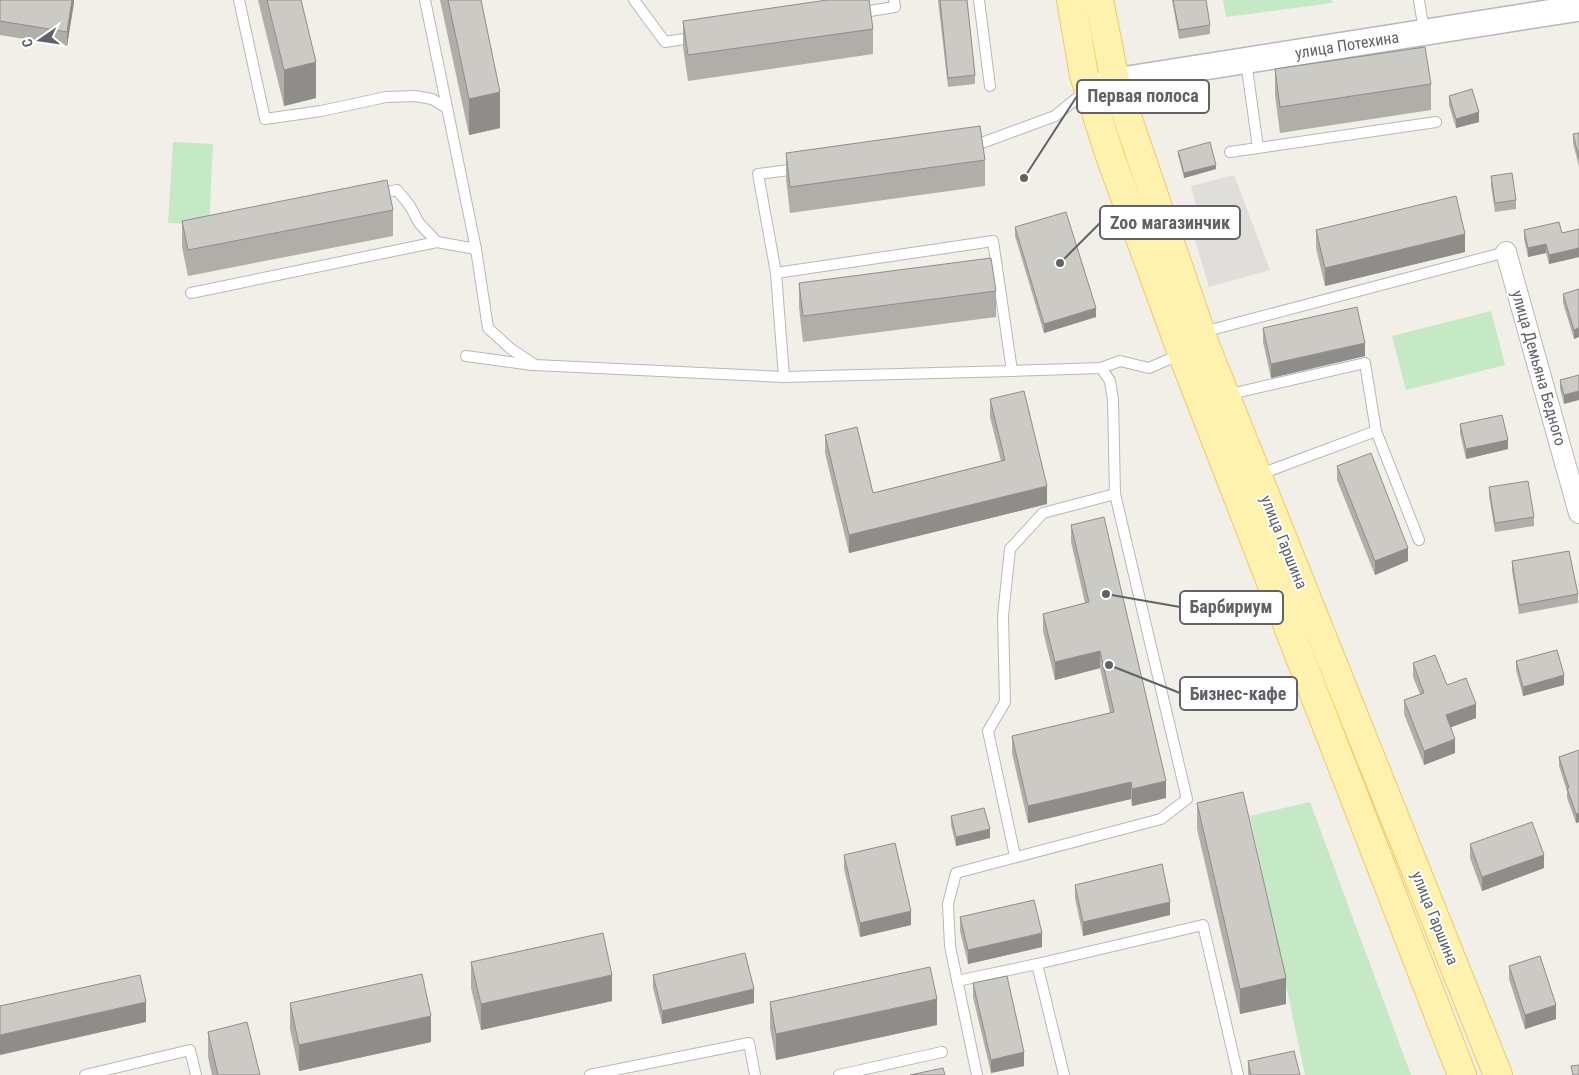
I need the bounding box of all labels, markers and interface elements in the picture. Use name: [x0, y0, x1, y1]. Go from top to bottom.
north arrow: [15, 15, 65, 65]
street label: улица Потехина: [1294, 27, 1400, 63]
text: С: [19, 37, 36, 49]
callout: Первая полоса: [1077, 80, 1209, 113]
text: Первая полоса: [1087, 85, 1199, 106]
callout: Zoo магазинчик: [1100, 206, 1240, 239]
text: Zoo магазинчик: [1110, 212, 1230, 233]
street label: улица Демьяна Бедного: [1508, 288, 1570, 448]
street label: улица Гаршина: [1257, 492, 1311, 592]
callout: Барбириум: [1180, 591, 1283, 624]
text: Барбириум: [1190, 596, 1272, 617]
callout: Бизнес-кафе: [1180, 677, 1297, 710]
text: Бизнес-кафе: [1190, 683, 1287, 704]
street label: улица Гаршина: [1408, 868, 1462, 968]

